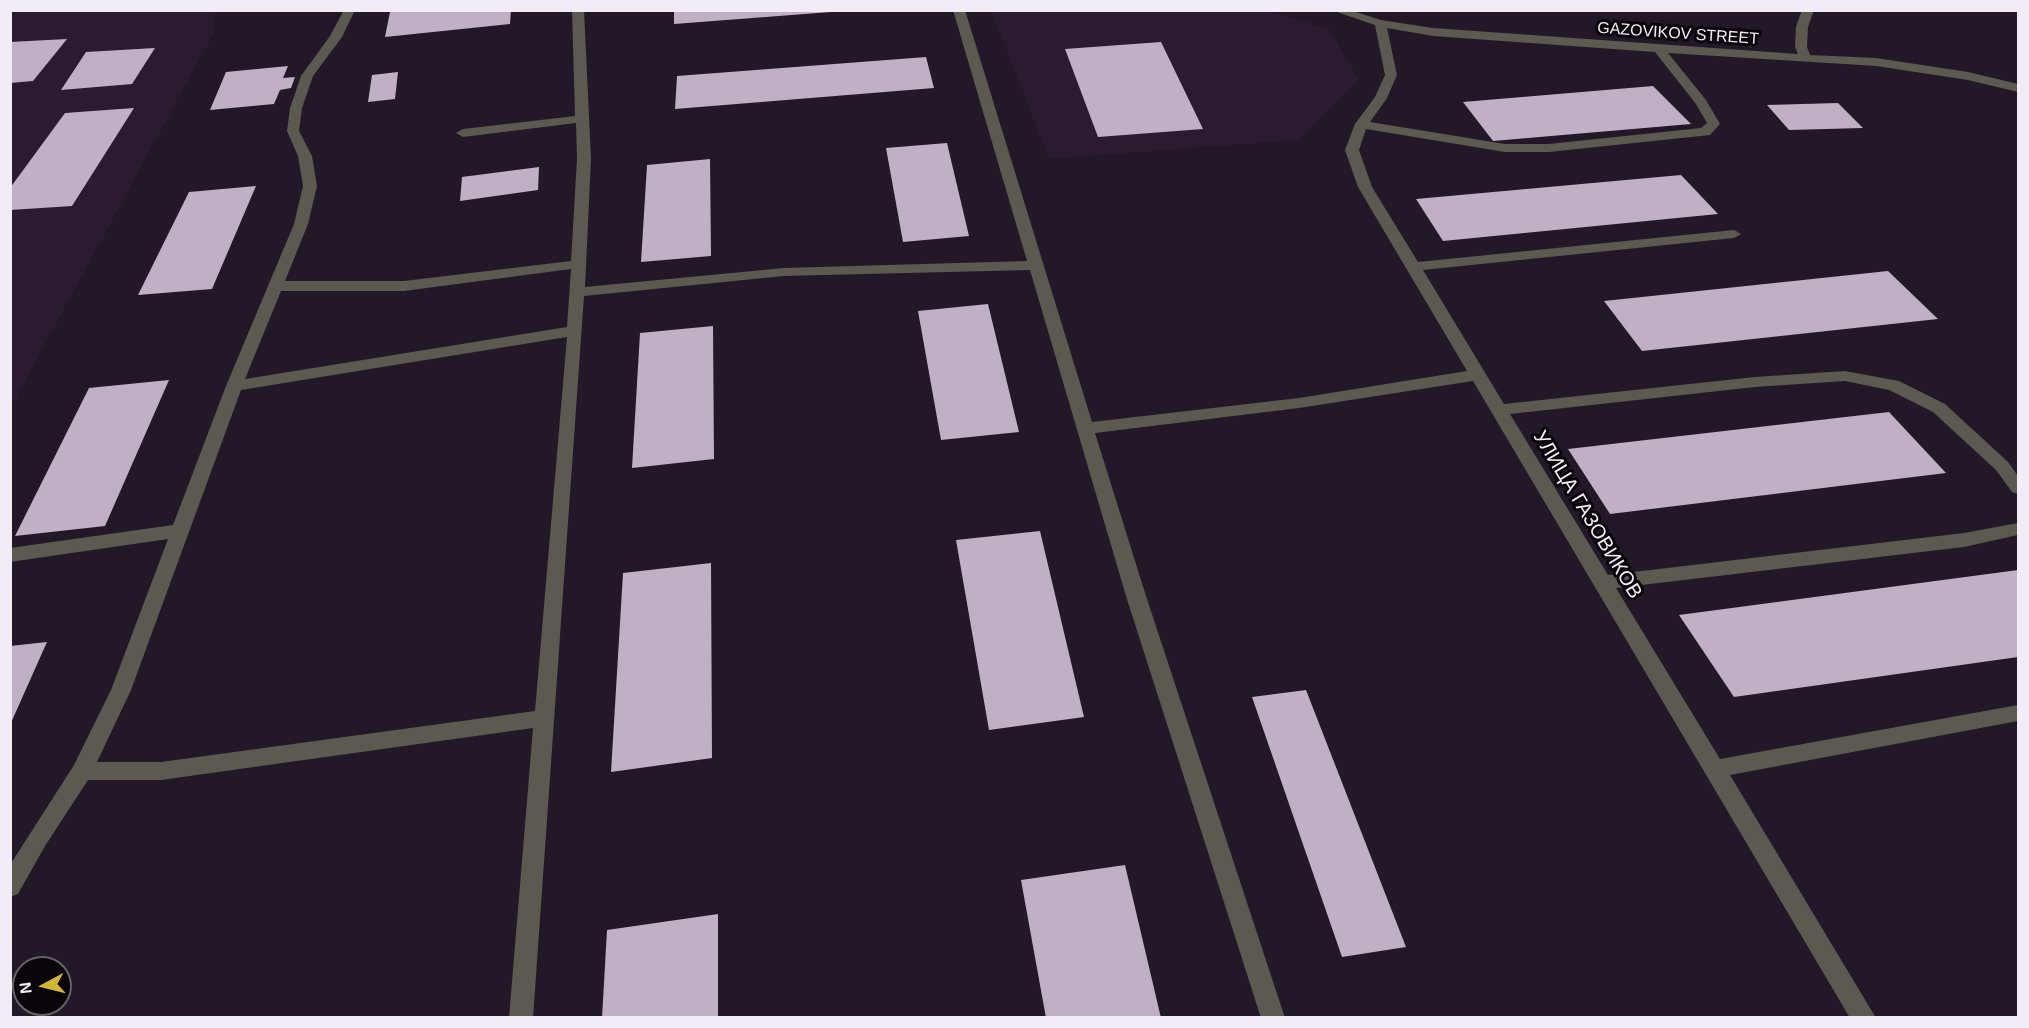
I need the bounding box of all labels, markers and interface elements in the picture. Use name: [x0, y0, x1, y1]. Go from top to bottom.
street label: GAZOVIKOV STREET: [1597, 19, 1759, 49]
street label: УЛИЦА ГАЗОВИКОВ: [1527, 427, 1647, 603]
north arrow: [12, 956, 72, 1016]
text: N: [16, 981, 35, 995]

